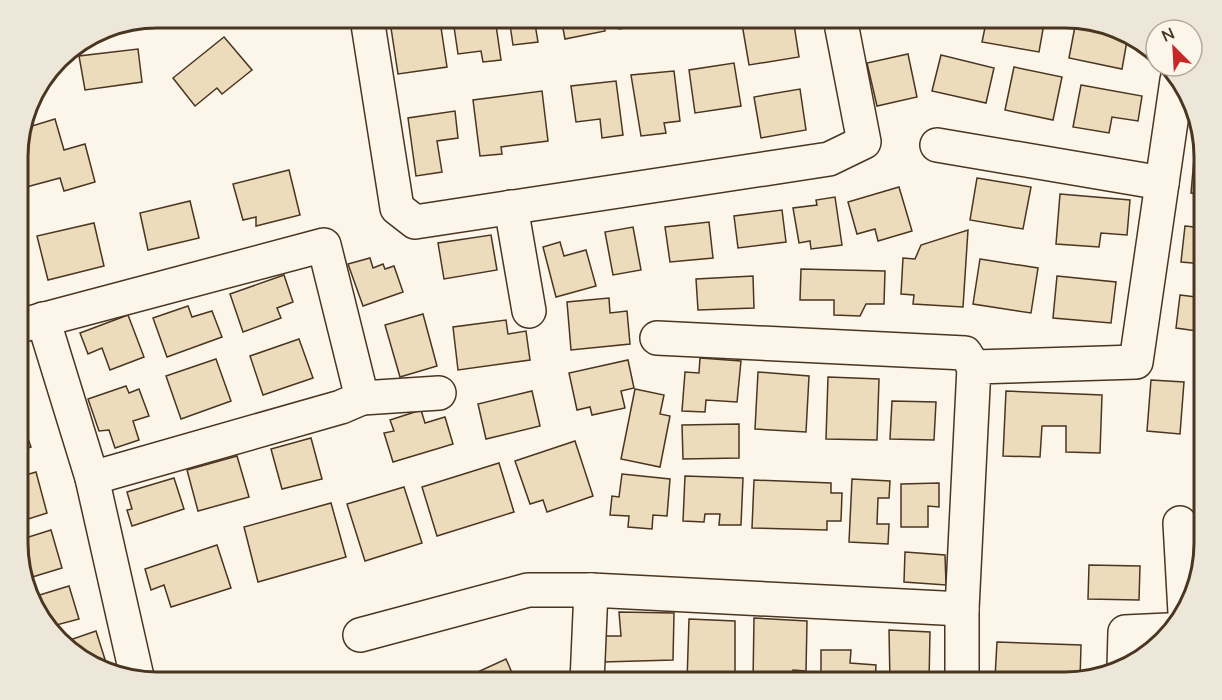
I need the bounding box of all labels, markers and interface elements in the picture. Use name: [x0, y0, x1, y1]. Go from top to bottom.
north arrow: [1144, 18, 1204, 78]
text: N: [1158, 23, 1177, 46]

